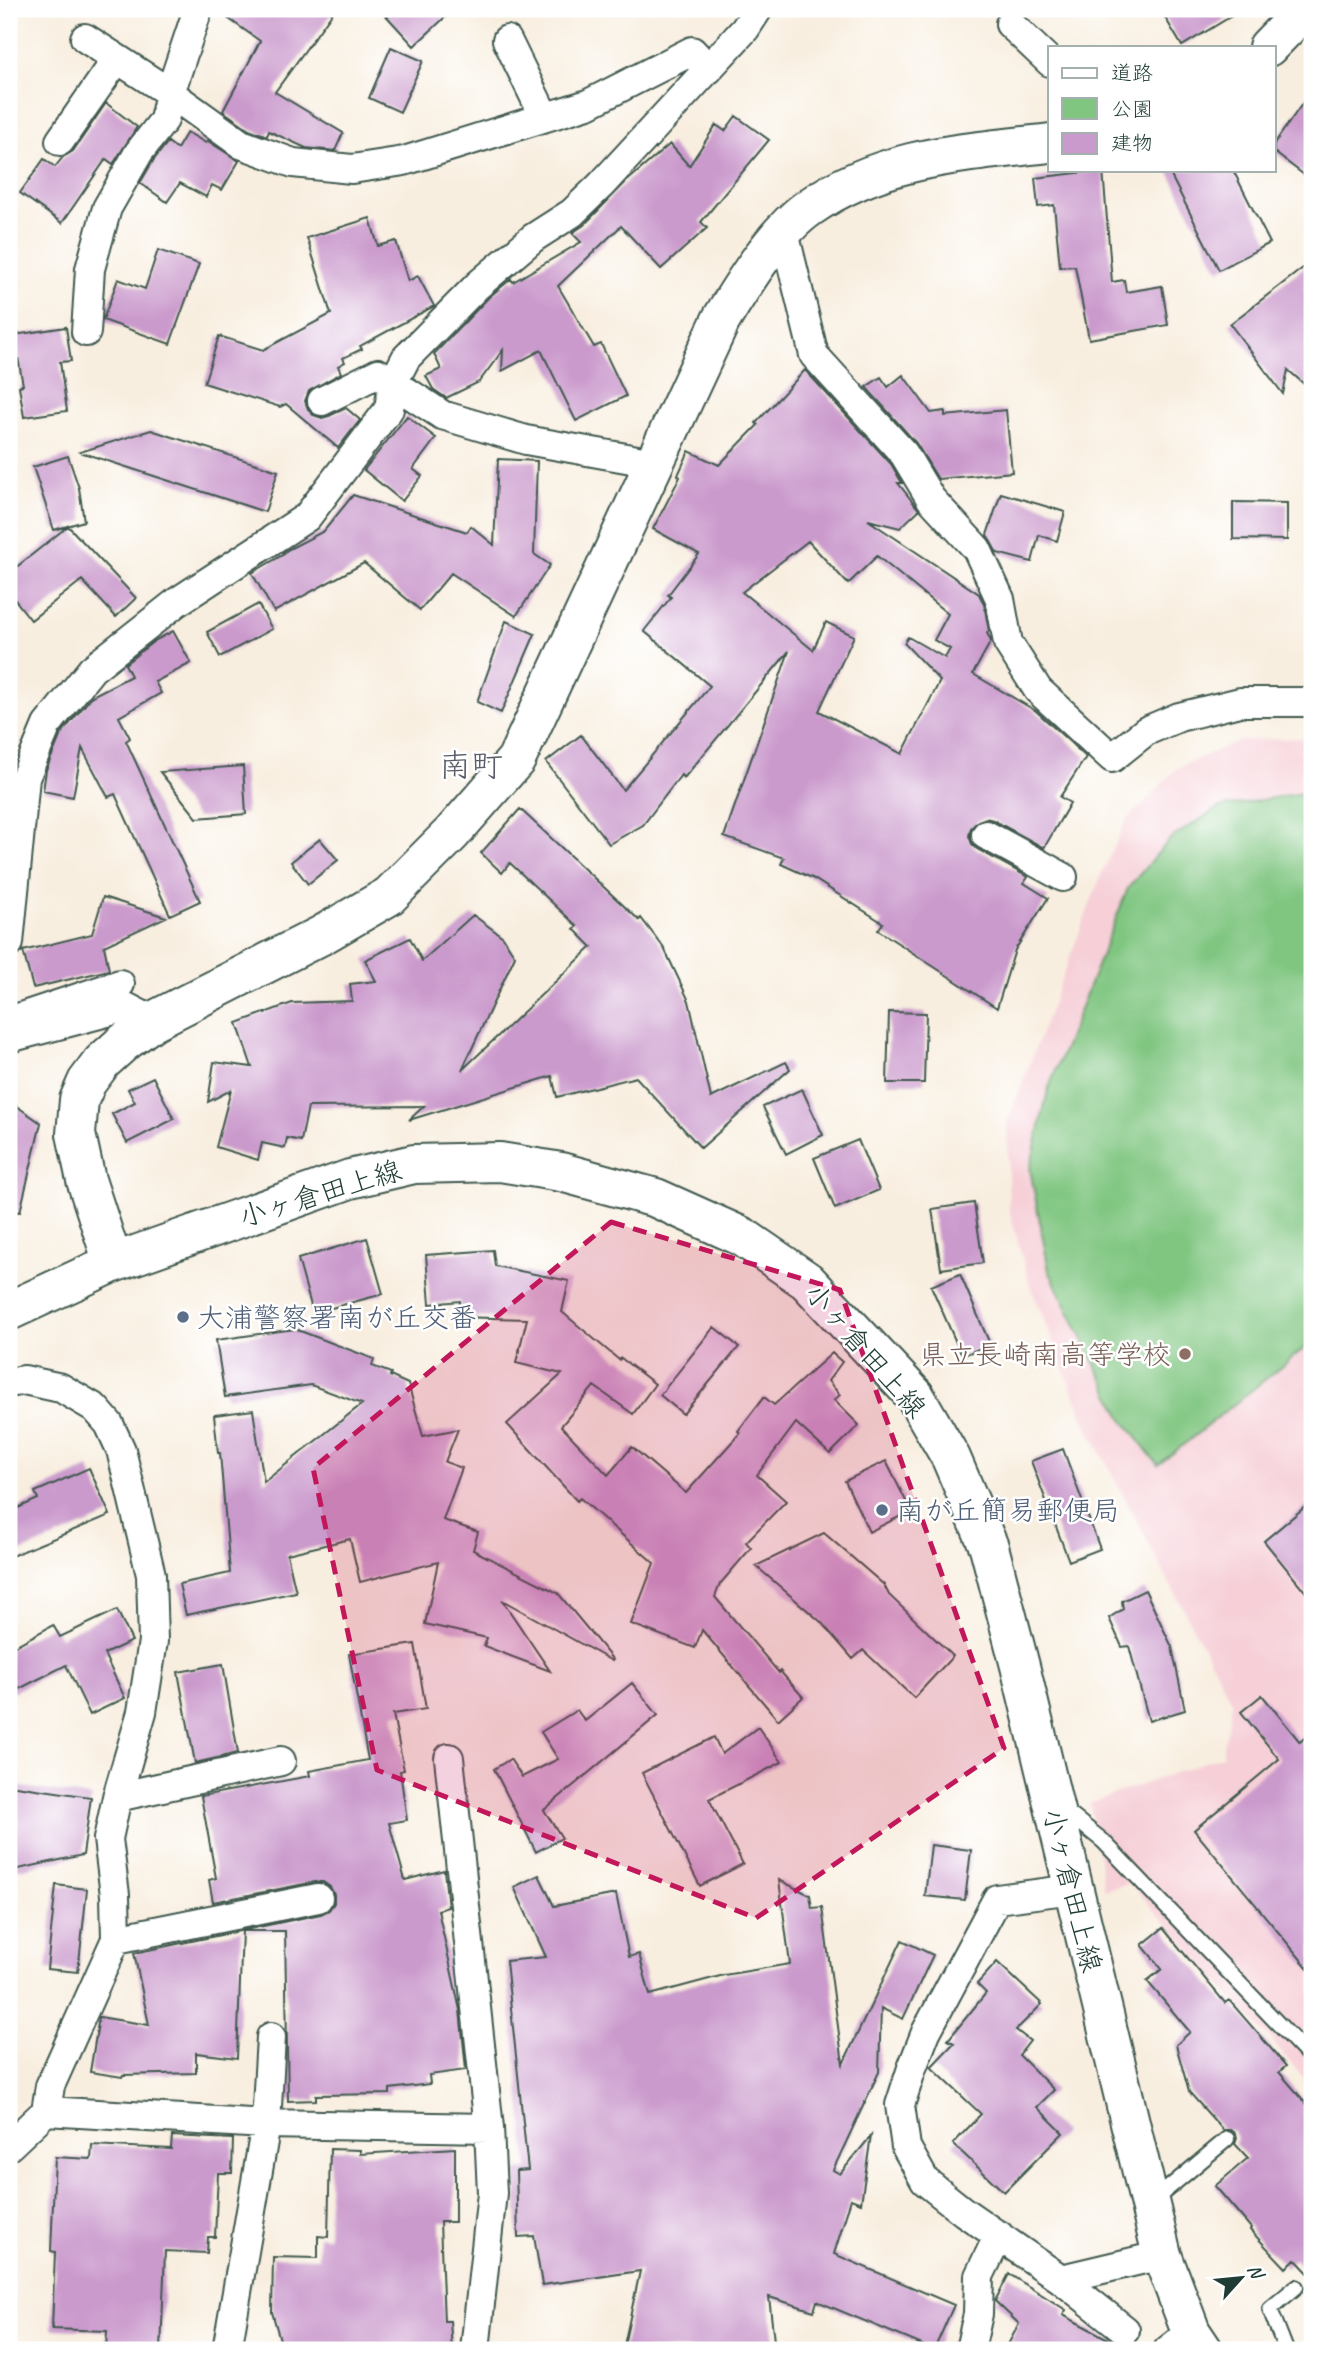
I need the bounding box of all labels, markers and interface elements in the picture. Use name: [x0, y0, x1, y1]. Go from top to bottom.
legend: [1048, 46, 1276, 172]
text: 道路: [1111, 60, 1153, 86]
text: 公園: [1111, 96, 1153, 122]
text: 建物: [1111, 130, 1153, 156]
district label: 南町: [439, 745, 503, 786]
street label: 小ヶ倉田上線: [235, 1152, 406, 1235]
street label: 小ヶ倉田上線: [797, 1275, 934, 1425]
place label: 大浦警察署南が丘交番: [197, 1300, 477, 1335]
marker: 大浦警察署南が丘交番: [175, 1309, 191, 1325]
place label: 県立長崎南高等学校: [919, 1337, 1171, 1372]
marker: 県立長崎南高等学校: [1177, 1346, 1193, 1362]
place label: 南が丘簡易郵便局: [896, 1493, 1120, 1528]
marker: 南が丘簡易郵便局: [874, 1502, 890, 1518]
street label: 小ヶ倉田上線: [1035, 1804, 1110, 1976]
north arrow: [1206, 2244, 1276, 2314]
text: N: [1242, 2260, 1270, 2284]

